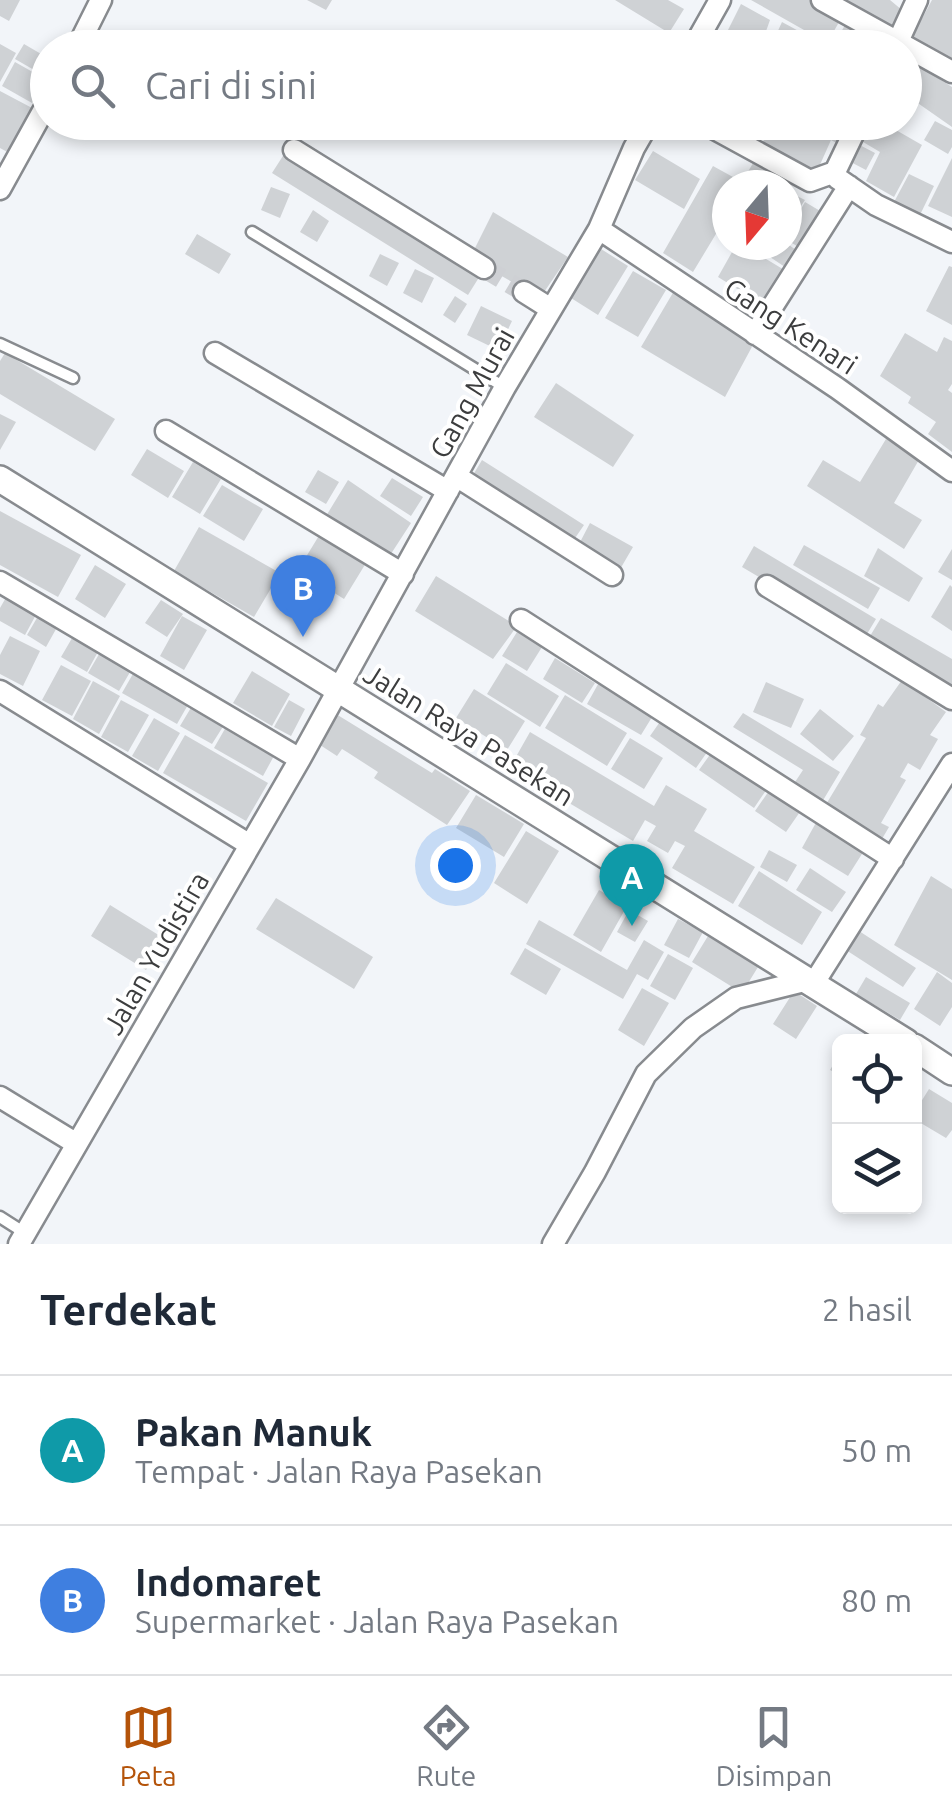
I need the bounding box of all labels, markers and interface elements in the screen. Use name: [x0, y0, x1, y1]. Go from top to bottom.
search box: [30, 30, 922, 140]
icon: search: [65, 58, 120, 113]
text: Cari di sini: [145, 64, 317, 106]
north arrow: [712, 170, 802, 260]
street label: Gang Kenari: [719, 271, 863, 380]
street label: Gang Murai: [423, 322, 520, 463]
pin: B: [270, 554, 336, 637]
street label: Jalan Raya Pasekan: [359, 657, 580, 812]
your location: [430, 840, 481, 891]
pin: A: [600, 844, 664, 926]
street label: Jalan Yudistira: [97, 866, 214, 1039]
map controls: [832, 1034, 922, 1214]
button: locate: [832, 1034, 922, 1124]
button: layers: [832, 1124, 922, 1214]
text: Terdekat: [40, 1286, 217, 1333]
text: 2 hasil: [822, 1291, 912, 1327]
text: Pakan Manuk: [135, 1411, 372, 1453]
text: A: [61, 1432, 84, 1468]
text: 50 m: [841, 1432, 912, 1468]
text: Tempat · Jalan Raya Pasekan: [135, 1453, 543, 1489]
text: Indomaret: [135, 1561, 321, 1603]
text: B: [62, 1582, 83, 1618]
text: 80 m: [841, 1582, 912, 1618]
text: Supermarket · Jalan Raya Pasekan: [135, 1603, 619, 1639]
tab: Peta: [120, 1700, 177, 1791]
tab: Rute: [416, 1700, 476, 1791]
tab: Disimpan: [716, 1700, 832, 1791]

